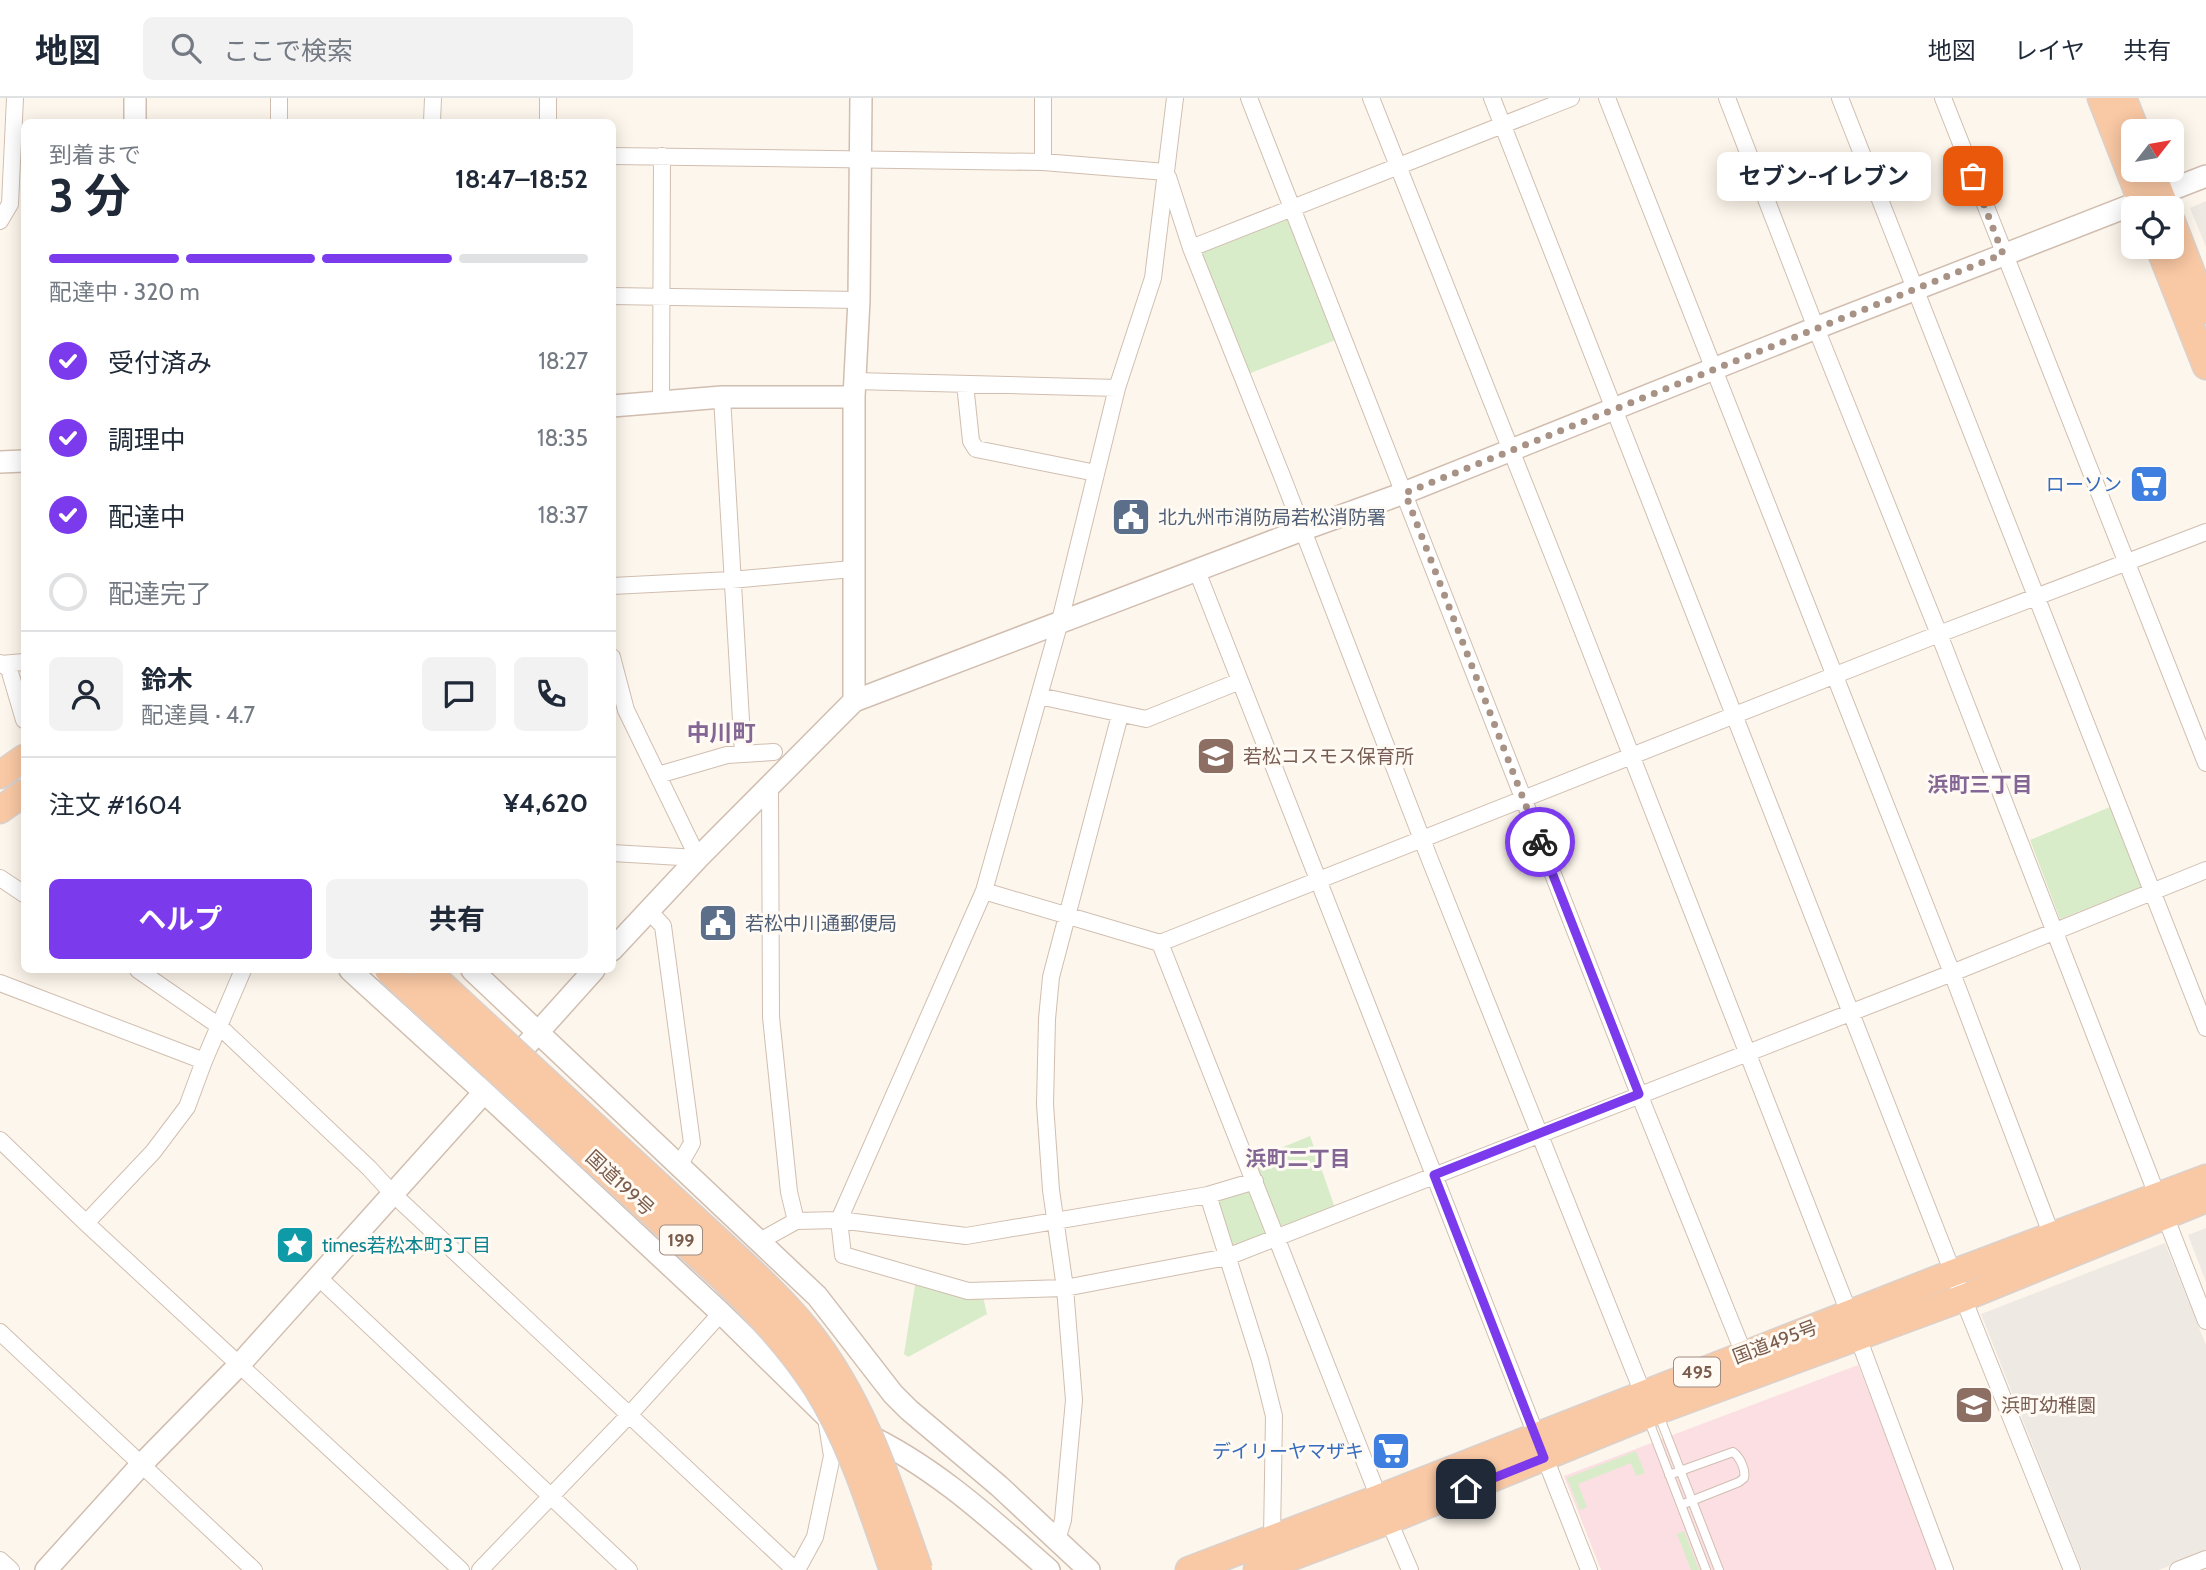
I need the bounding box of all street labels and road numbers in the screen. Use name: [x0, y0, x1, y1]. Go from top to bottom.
street label: 国道199号: [581, 1146, 659, 1220]
road number: 199: [660, 1226, 702, 1254]
street label: 国道495号: [1729, 1315, 1821, 1369]
road number: 495: [1674, 1358, 1720, 1386]

